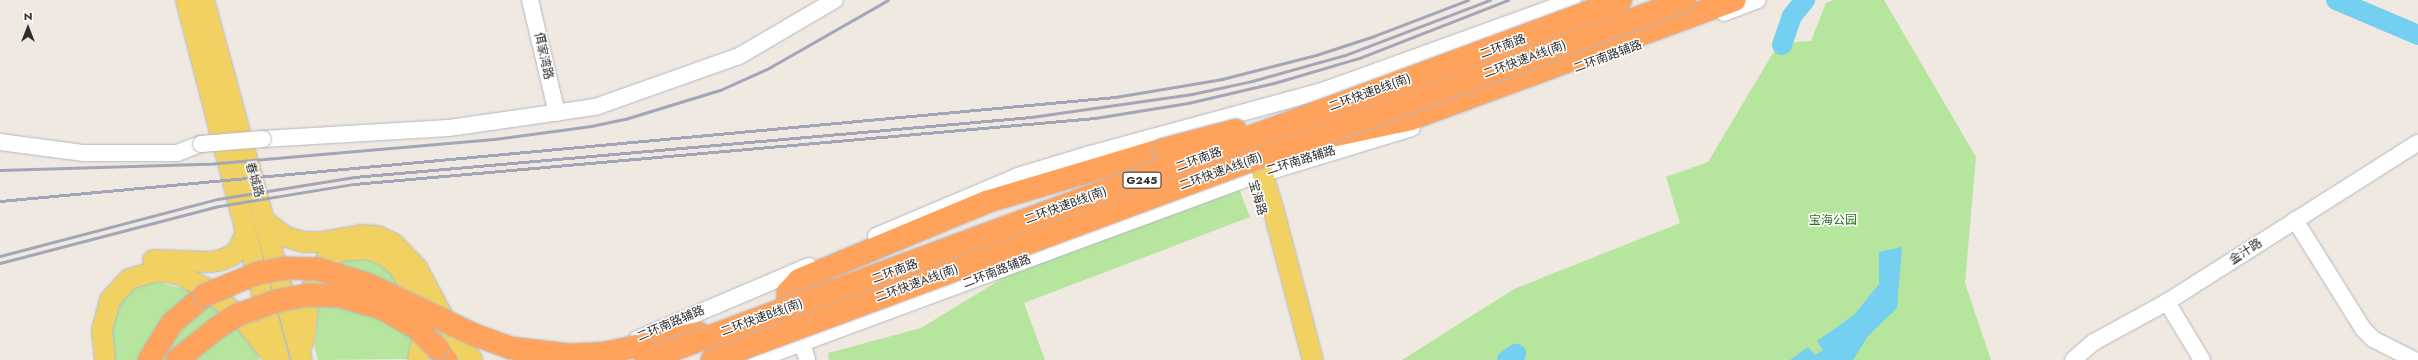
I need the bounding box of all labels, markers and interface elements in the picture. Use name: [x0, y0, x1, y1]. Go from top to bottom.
north arrow: [8, 8, 48, 48]
text: N: [24, 8, 32, 24]
street label: 佴家湾路: [531, 31, 555, 81]
street label: 二环南路: [1478, 32, 1528, 62]
street label: 二环快速A线(南): [1481, 38, 1569, 82]
street label: 二环南路辅路: [1572, 38, 1644, 76]
street label: 二环快速B线(南): [1327, 72, 1413, 114]
street label: 二环南路辅路: [1264, 144, 1338, 178]
street label: 二环南路: [1174, 145, 1224, 175]
street label: 二环快速A线(南): [1177, 150, 1265, 194]
street label: 春城路: [242, 161, 266, 199]
road number: G245: [1122, 171, 1162, 189]
street label: 宝海路: [1245, 179, 1269, 217]
street label: 二环快速B线(南): [1023, 185, 1109, 227]
park label: 宝海公园: [1809, 214, 1857, 228]
street label: 金汁路: [2227, 236, 2265, 268]
street label: 二环南路辅路: [961, 252, 1033, 292]
street label: 二环南路: [870, 257, 920, 287]
street label: 二环快速A线(南): [873, 262, 961, 306]
street label: 二环快速B线(南): [719, 297, 805, 339]
street label: 二环南路辅路: [635, 303, 707, 345]

